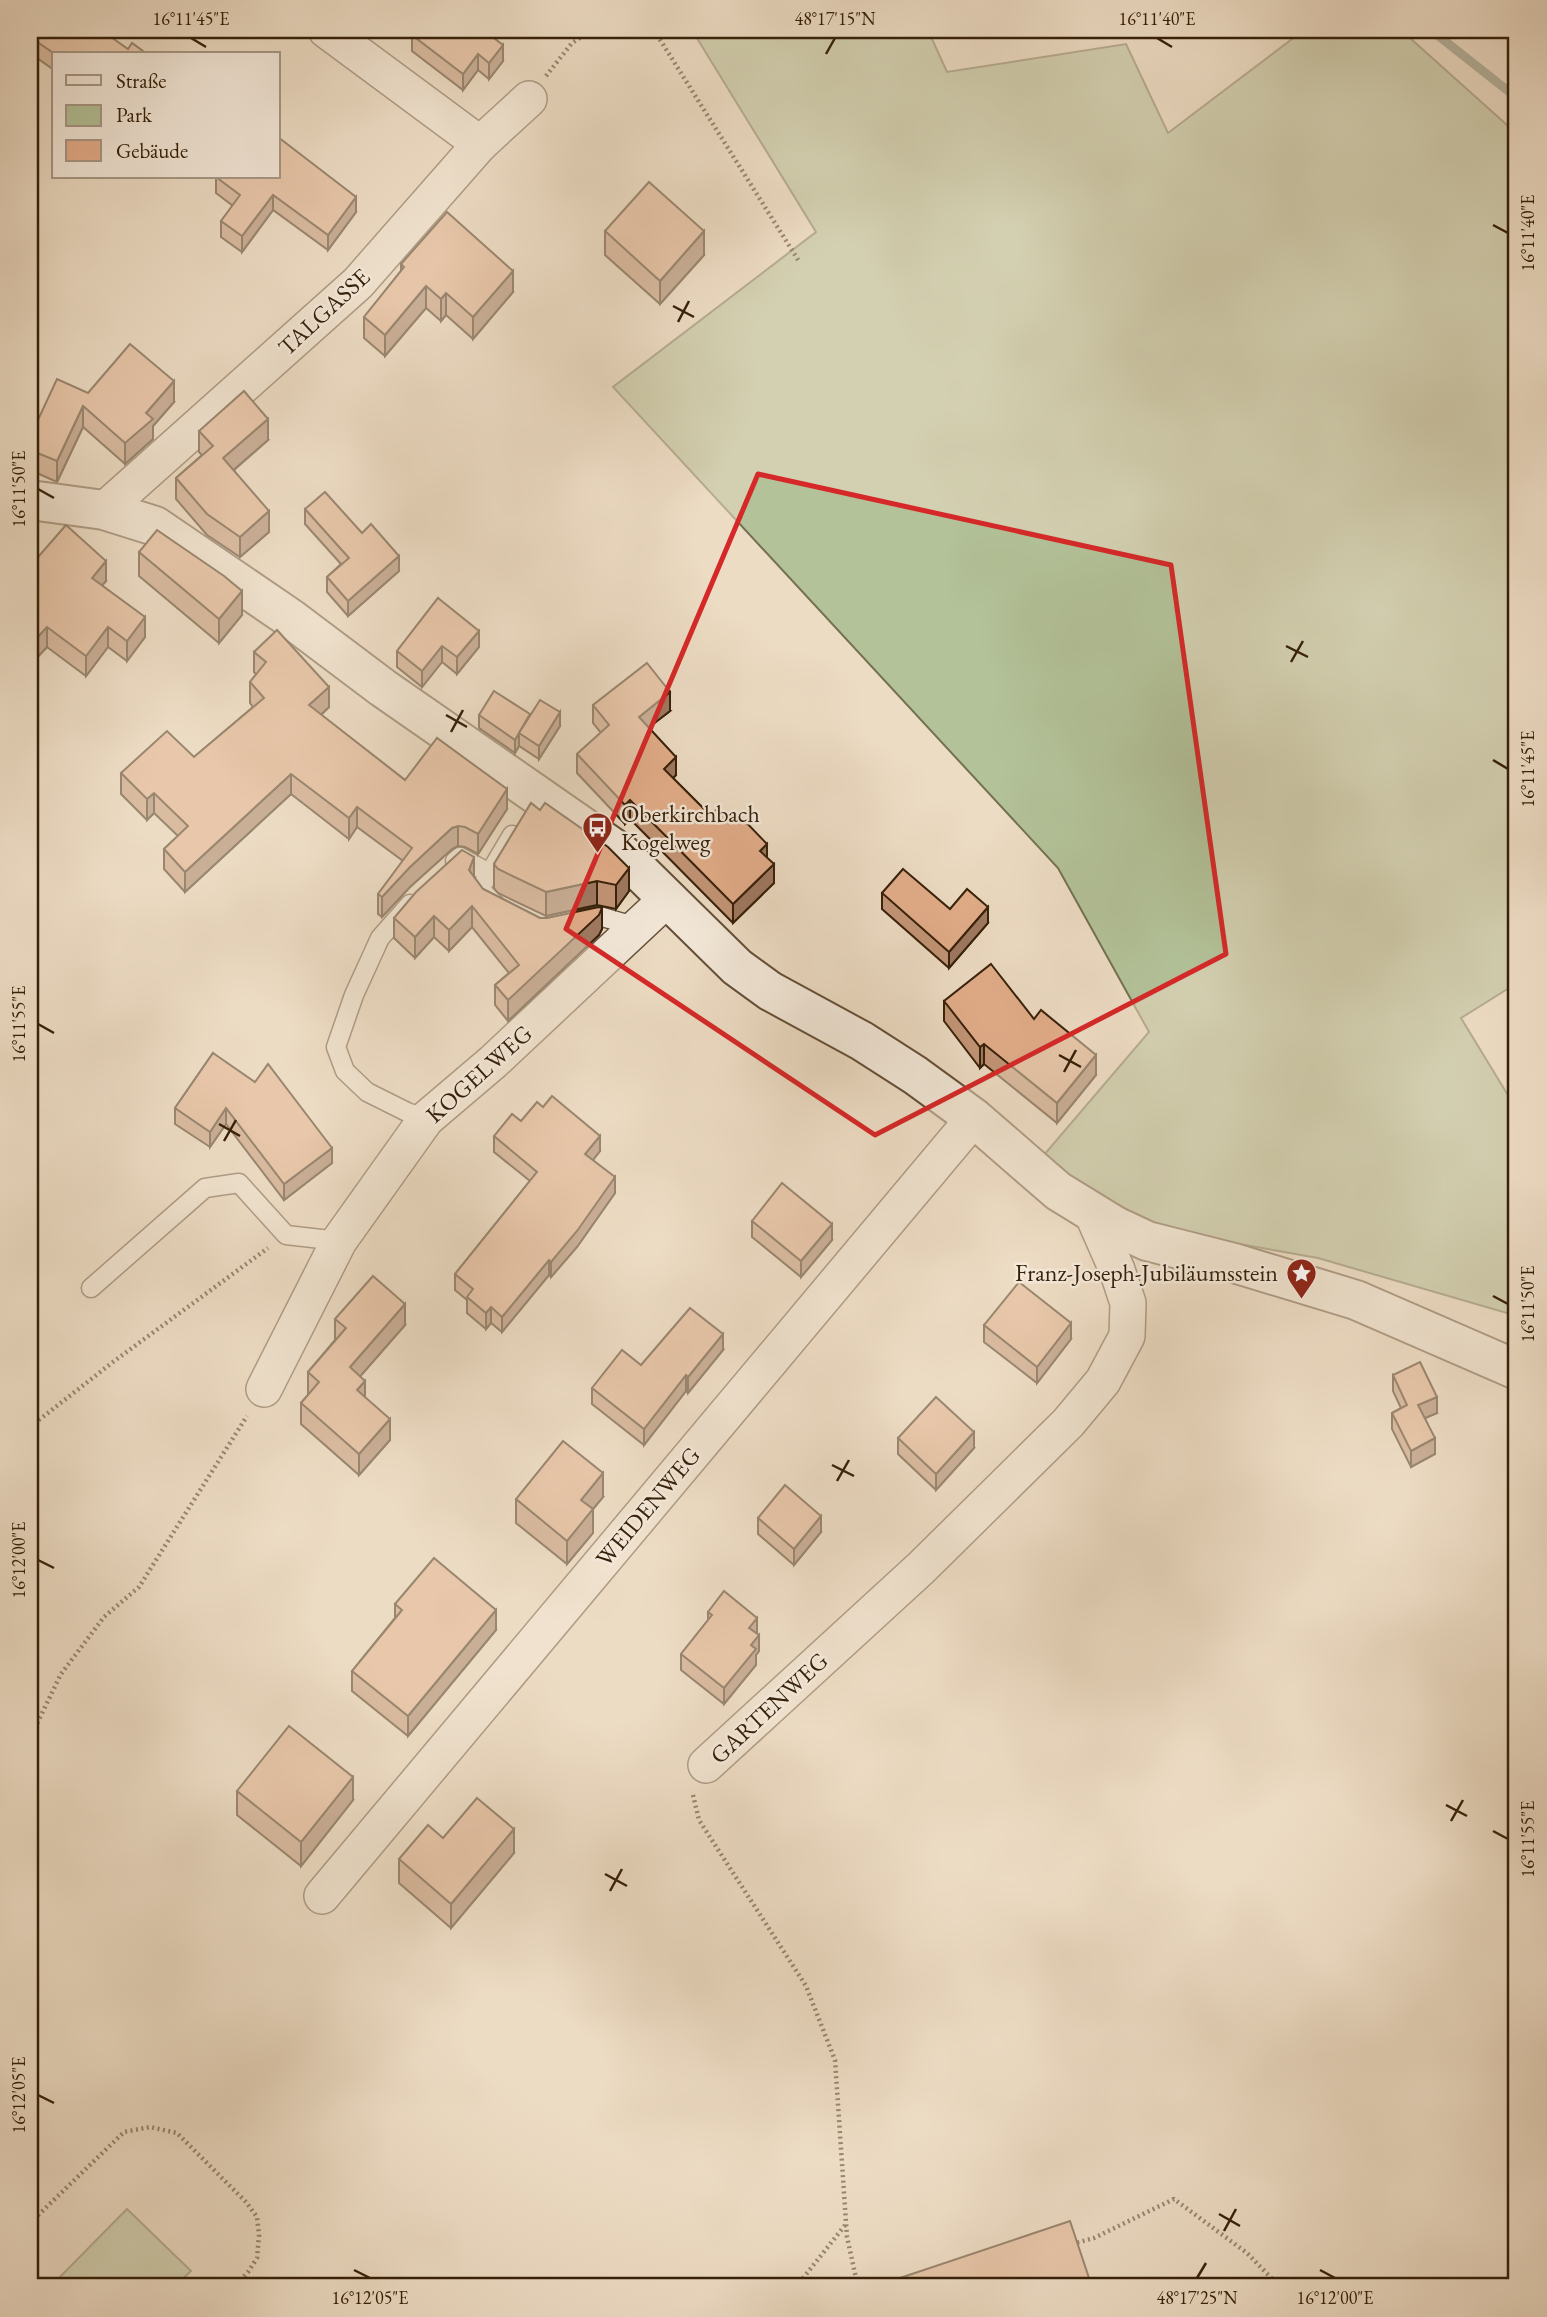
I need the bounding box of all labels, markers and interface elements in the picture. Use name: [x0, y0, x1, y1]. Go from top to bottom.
text: 16°11'45"E: [153, 7, 229, 30]
text: 48°17'15"N: [795, 7, 876, 30]
text: 16°11'40"E: [1119, 7, 1195, 30]
legend: [52, 52, 280, 178]
text: Straße: [116, 67, 167, 94]
text: Park: [116, 101, 153, 128]
text: Gebäude: [116, 137, 188, 164]
text: 16°11'40"E: [1516, 195, 1539, 271]
street label: TALGASSE: [271, 261, 376, 362]
text: 16°11'50"E: [7, 451, 30, 527]
text: 16°11'45"E: [1516, 731, 1539, 807]
place label: Oberkirchbach Kogelweg: [621, 798, 760, 857]
bus stop icon: Oberkirchbach Kogelweg: [581, 811, 615, 855]
text: 16°11'55"E: [7, 986, 30, 1062]
street label: KOGELWEG: [419, 1018, 538, 1130]
place icon: Franz-Joseph-Jubiläumsstein: [1284, 1256, 1318, 1300]
place label: Franz-Joseph-Jubiläumsstein: [1015, 1257, 1278, 1288]
text: 16°11'50"E: [1516, 1266, 1539, 1342]
street label: WEIDENWEG: [588, 1440, 707, 1573]
text: 16°12'00"E: [7, 1522, 30, 1598]
street label: GARTENWEG: [703, 1645, 834, 1770]
text: 16°11'55"E: [1516, 1801, 1539, 1877]
text: 16°12'05"E: [7, 2057, 30, 2133]
text: 16°12'05"E: [332, 2286, 408, 2309]
text: 48°17'25"N: [1157, 2286, 1238, 2309]
text: 16°12'00"E: [1297, 2286, 1373, 2309]

